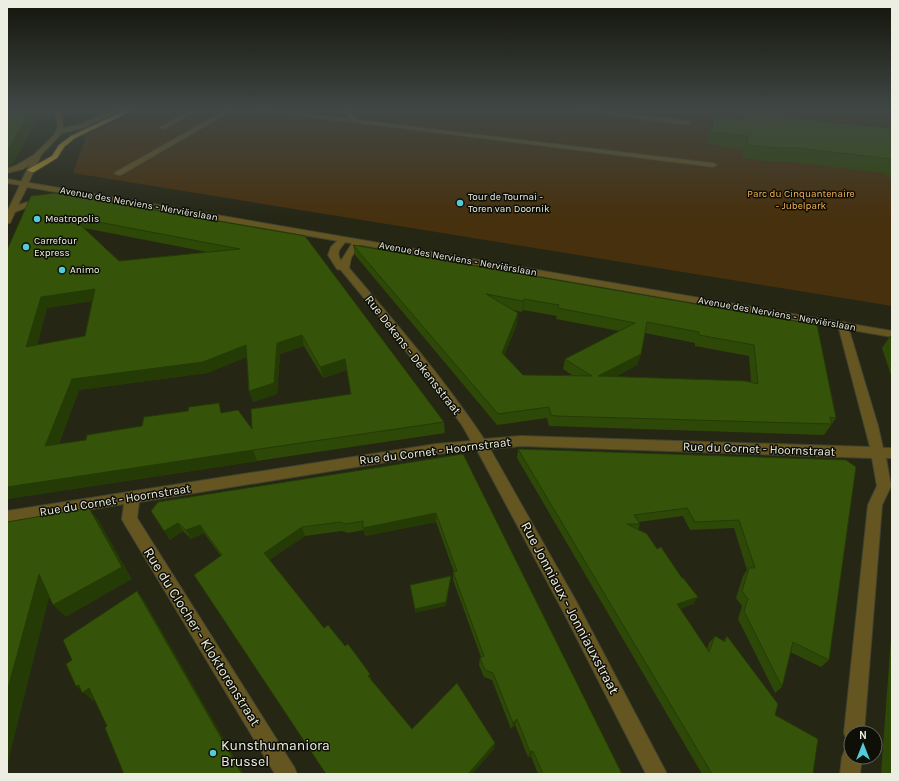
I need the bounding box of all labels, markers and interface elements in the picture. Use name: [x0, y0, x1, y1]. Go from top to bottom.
street label: Avenue des Nerviens - Nerviërslaan: [59, 184, 219, 224]
park label: Parc du Cinquantenaire - Jubelpark: [747, 188, 855, 212]
place label: Tour de Tournai - Toren van Doornik: [468, 191, 550, 215]
marker: Tour de Tournai - Toren van Doornik: [455, 198, 465, 208]
place label: Meatropolis: [45, 213, 99, 225]
marker: Meatropolis: [32, 214, 42, 224]
place label: Carrefour Express: [34, 235, 77, 259]
street label: Avenue des Nerviens - Nerviërslaan: [378, 239, 538, 279]
marker: Carrefour Express: [21, 242, 31, 252]
place label: Animo: [70, 264, 100, 276]
marker: Animo: [57, 265, 67, 275]
street label: Rue Dekens - Dekensstraat: [362, 293, 464, 418]
street label: Avenue des Nerviens - Nerviërslaan: [697, 294, 857, 334]
street label: Rue du Cornet - Hoornstraat: [358, 435, 512, 467]
street label: Rue du Cornet - Hoornstraat: [683, 439, 836, 459]
street label: Rue du Cornet - Hoornstraat: [39, 481, 192, 519]
street label: Rue Jonniaux - Jonniauxstraat: [517, 519, 623, 697]
street label: Rue du Clocher - Kloktorenstraat: [140, 545, 264, 729]
north arrow: [843, 725, 883, 765]
text: N: [859, 729, 867, 742]
place label: Kunsthumaniora Brussel: [221, 737, 330, 770]
marker: Kunsthumaniora Brussel: [208, 748, 218, 758]

